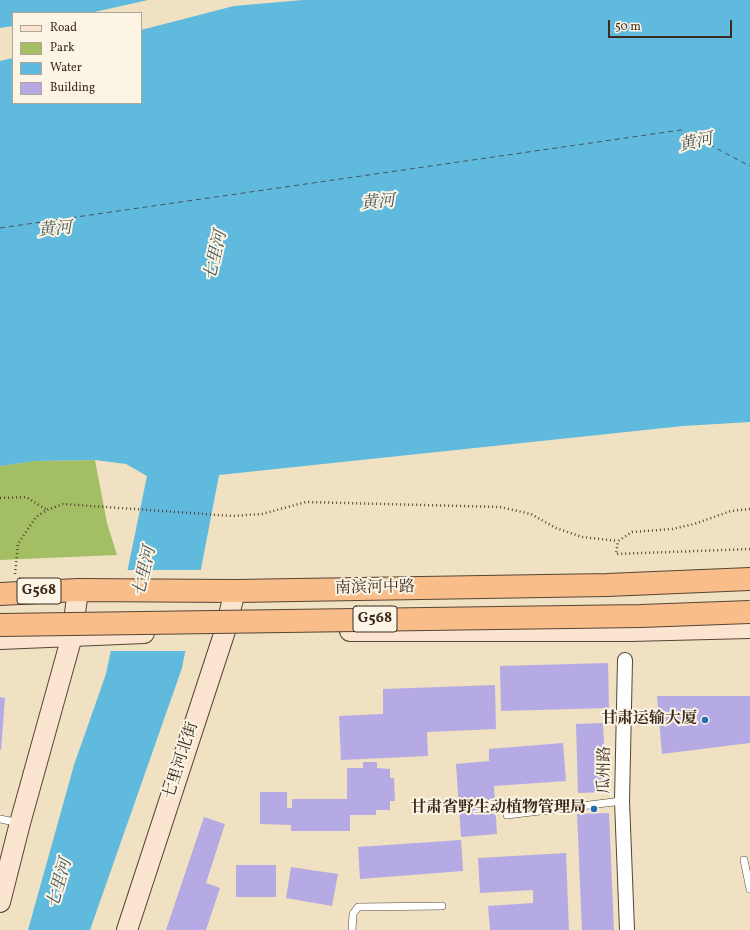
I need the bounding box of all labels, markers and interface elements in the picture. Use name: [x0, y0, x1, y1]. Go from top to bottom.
legend: [12, 12, 142, 104]
scale bar: [610, 12, 734, 38]
text: 50 m: [615, 19, 641, 35]
text: Road: [50, 20, 77, 36]
text: Park: [50, 40, 75, 56]
text: Water: [50, 60, 82, 76]
text: Building: [50, 80, 95, 96]
water label: 黄河: [677, 130, 715, 158]
water label: 黄河: [360, 192, 396, 216]
water label: 黄河: [37, 219, 73, 243]
water label: 七里河: [201, 229, 233, 283]
water label: 七里河: [130, 545, 162, 599]
road number: G568: [17, 578, 61, 604]
street label: 南滨河中路: [335, 579, 415, 599]
road number: G568: [353, 606, 397, 632]
place label: 甘肃运输大厦: [601, 710, 697, 730]
marker: 甘肃运输大厦: [700, 715, 710, 725]
street label: 七里河北街: [161, 720, 203, 802]
street label: 瓜州路: [596, 746, 616, 794]
place label: 甘肃省野生动植物管理局: [410, 799, 586, 819]
marker: 甘肃省野生动植物管理局: [589, 804, 599, 814]
water label: 七里河: [44, 857, 78, 911]

